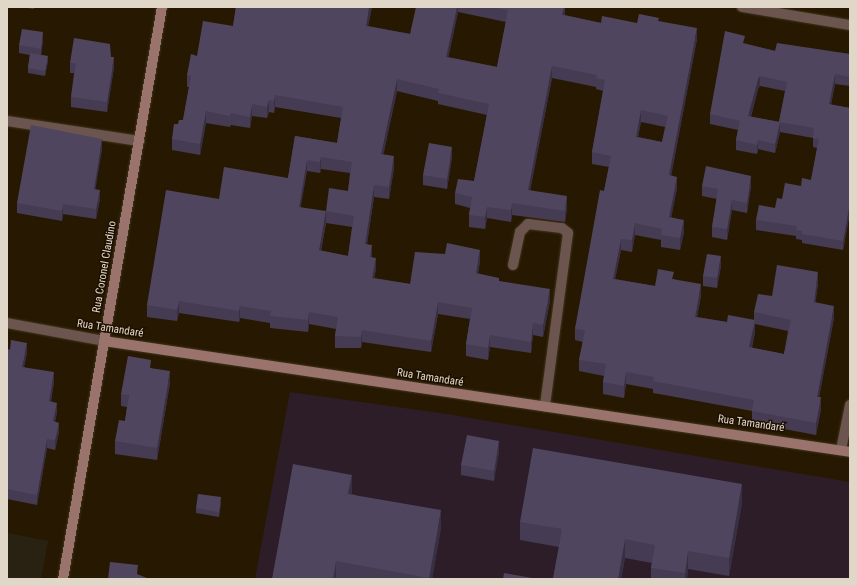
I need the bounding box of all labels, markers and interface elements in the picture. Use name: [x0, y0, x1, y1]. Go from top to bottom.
street label: Rua Coronel Claudino: [90, 220, 120, 314]
street label: Rua Tamandaré: [76, 317, 144, 341]
street label: Rua Tamandaré: [396, 366, 464, 390]
street label: Rua Tamandaré: [717, 413, 785, 435]

